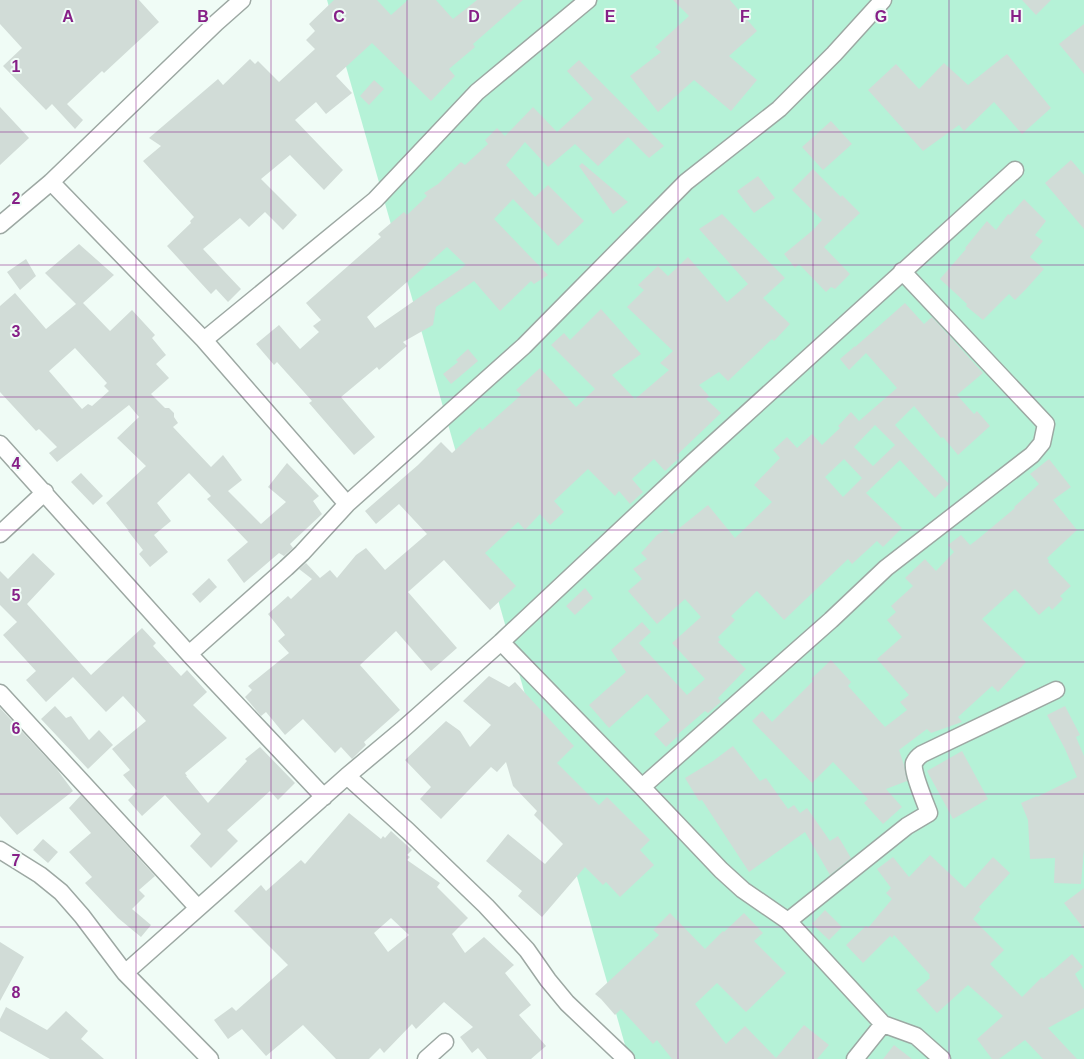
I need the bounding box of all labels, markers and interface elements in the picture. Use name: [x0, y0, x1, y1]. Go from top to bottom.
text: A: [62, 8, 74, 25]
text: B: [197, 8, 209, 25]
text: C: [333, 8, 345, 25]
text: D: [468, 8, 480, 25]
text: E: [605, 8, 616, 25]
text: F: [740, 8, 750, 25]
text: G: [875, 8, 887, 25]
text: H: [1010, 8, 1022, 25]
text: 1: [12, 58, 21, 75]
text: 2: [12, 190, 21, 207]
text: 3: [12, 323, 21, 340]
text: 4: [12, 455, 21, 472]
text: 5: [12, 587, 21, 604]
text: 6: [12, 720, 21, 737]
text: 7: [12, 852, 21, 869]
text: 8: [12, 984, 21, 1001]

